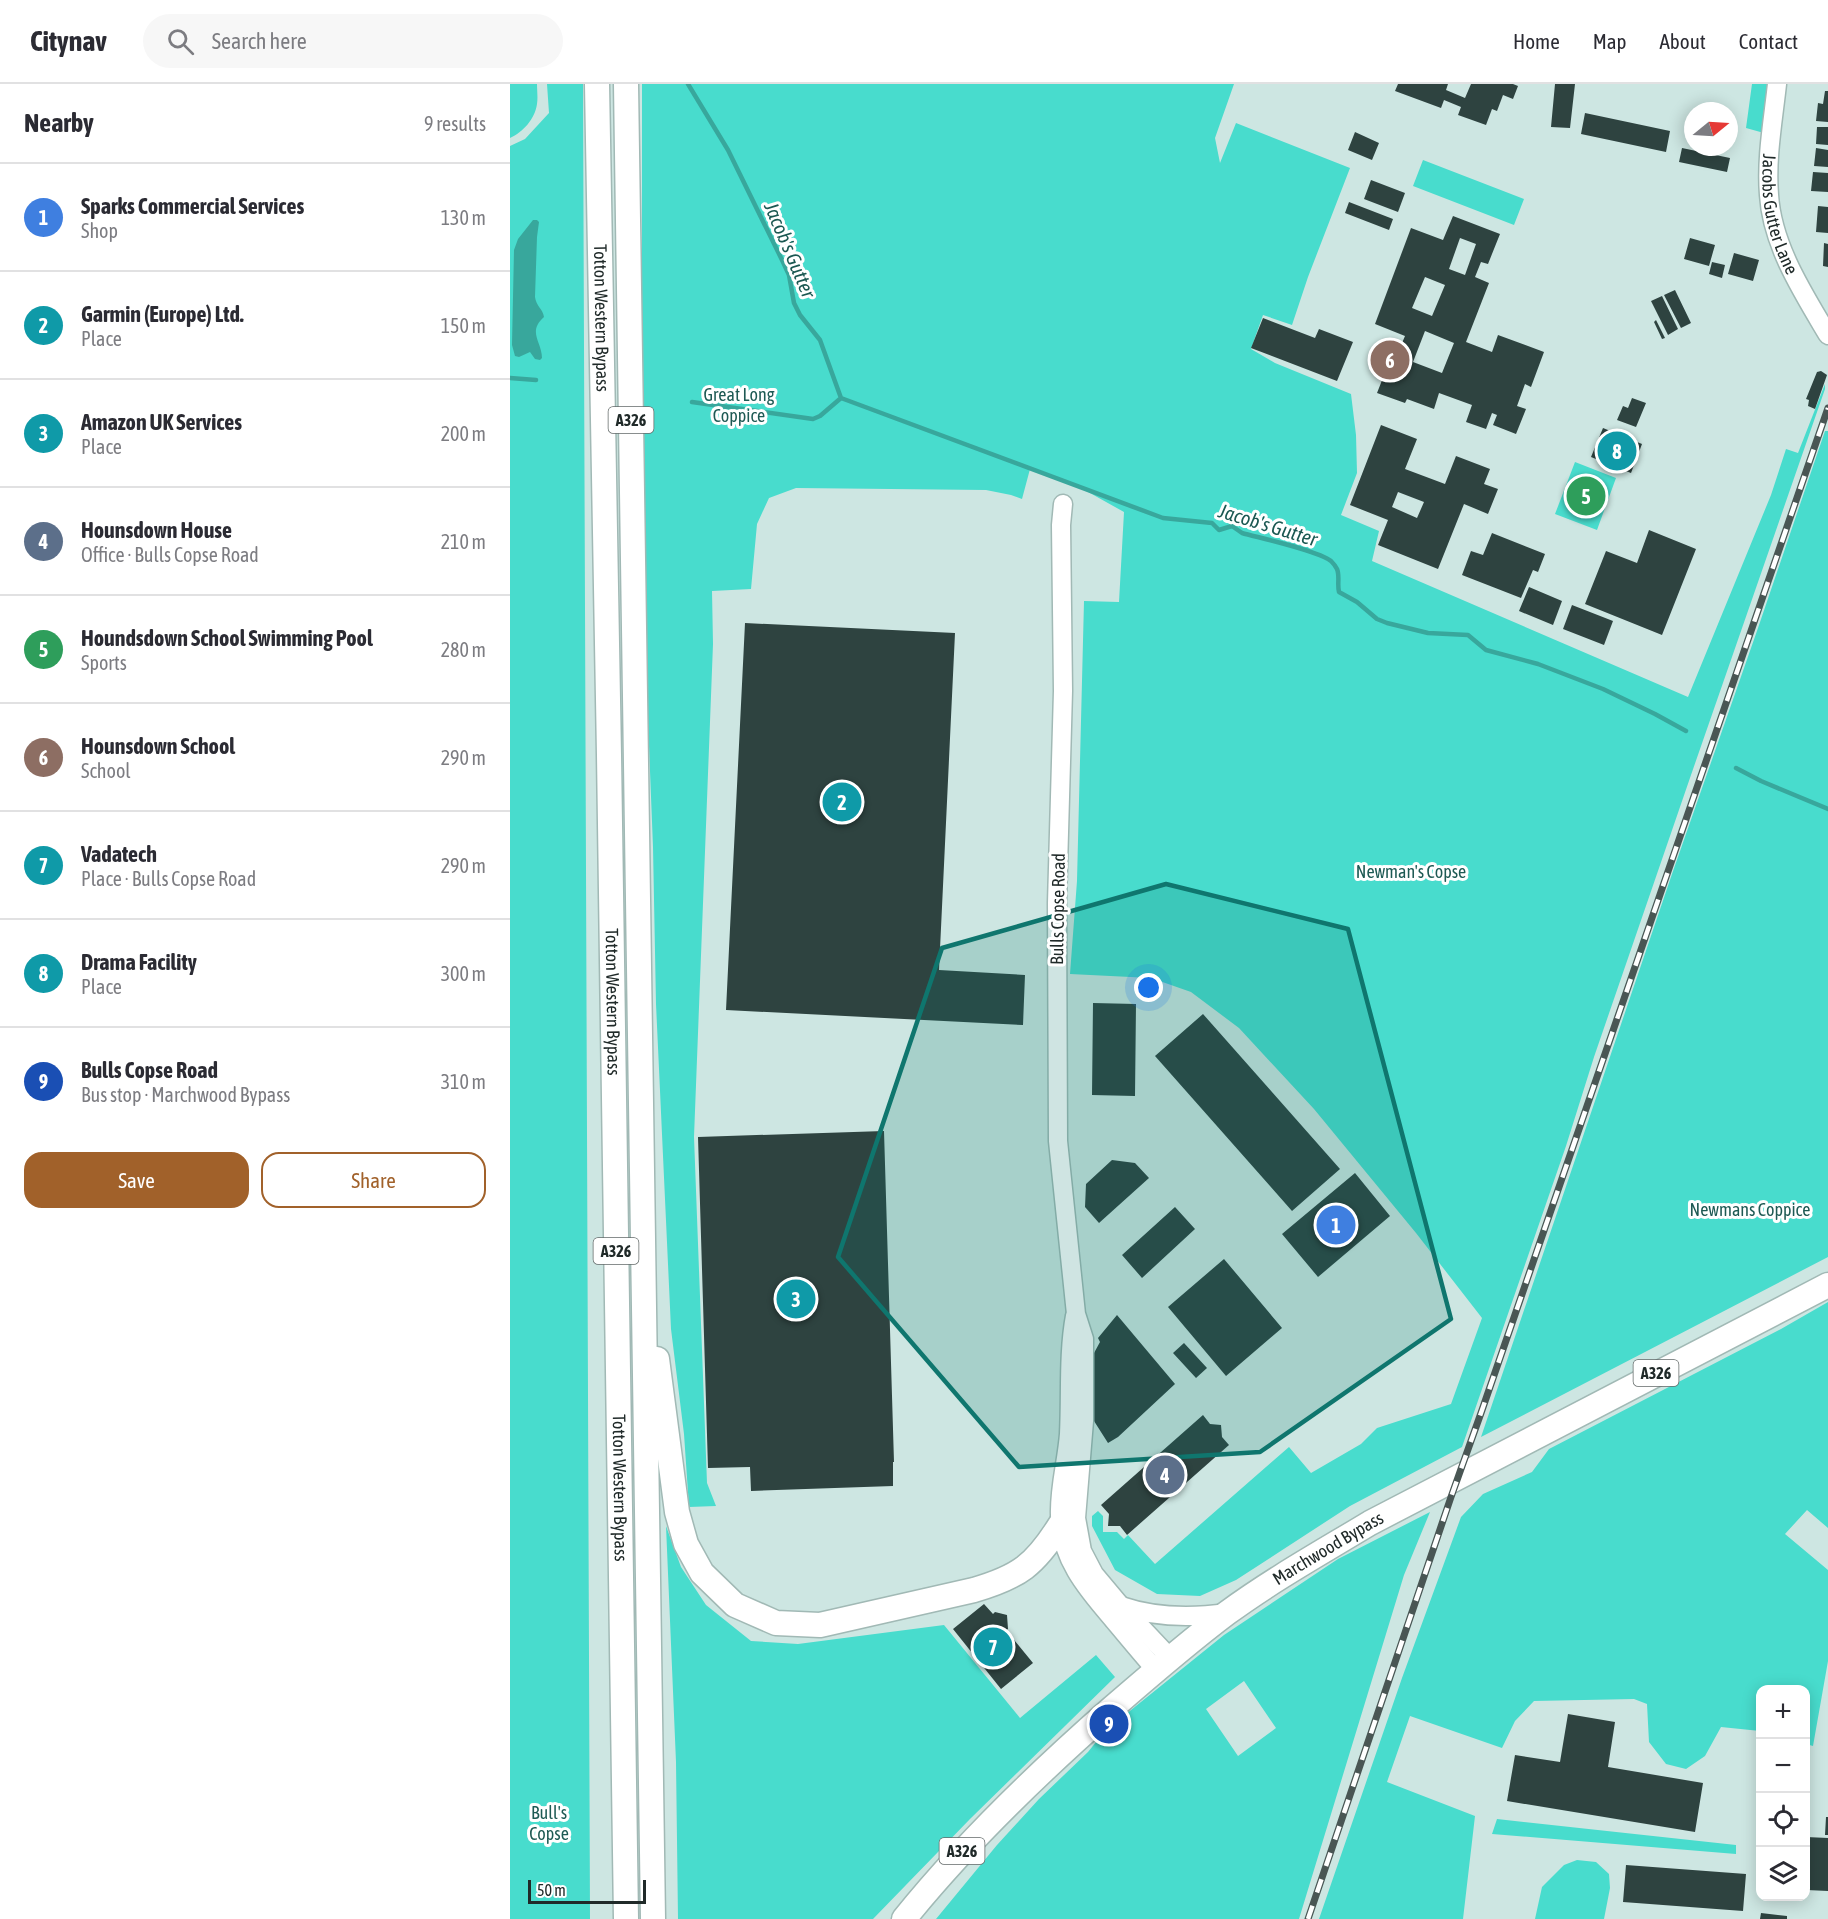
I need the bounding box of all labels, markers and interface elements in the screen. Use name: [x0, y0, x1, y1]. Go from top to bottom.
search box: [143, 14, 563, 68]
text: Citynav: [30, 25, 107, 57]
icon: search: [164, 25, 197, 58]
text: Search here: [212, 28, 307, 54]
text: Home: [1513, 29, 1560, 53]
text: Map: [1593, 29, 1627, 53]
text: About: [1660, 29, 1706, 53]
text: Contact: [1739, 29, 1798, 53]
north arrow: [1684, 102, 1738, 156]
text: Nearby: [24, 108, 94, 138]
text: 9 results: [424, 112, 486, 135]
street label: Jacobs Gutter Lane: [1758, 153, 1803, 278]
text: Sparks Commercial Services: [81, 193, 304, 219]
water label: Jacob's Gutter: [760, 198, 821, 302]
text: 1: [39, 206, 48, 229]
text: 130 m: [441, 206, 486, 229]
text: Shop: [81, 219, 118, 242]
street label: Totton Western Bypass: [590, 244, 614, 392]
text: Garmin (Europe) Ltd.: [81, 301, 244, 327]
text: 2: [39, 314, 48, 337]
text: 150 m: [441, 314, 486, 337]
text: Place: [81, 327, 122, 350]
pin: 6: [1370, 338, 1410, 382]
park label: Great Long Coppice: [704, 384, 775, 426]
road number: A326: [608, 407, 654, 433]
text: Amazon UK Services: [81, 409, 242, 435]
text: 3: [39, 422, 48, 445]
text: 200 m: [441, 422, 486, 445]
pin: 8: [1598, 428, 1636, 473]
text: Place: [81, 435, 122, 458]
pin: 5: [1566, 474, 1606, 518]
water label: Jacob's Gutter: [1215, 498, 1321, 551]
text: Hounsdown House: [81, 517, 232, 543]
text: 4: [39, 530, 48, 553]
text: 210 m: [441, 530, 486, 553]
text: Office · Bulls Copse Road: [81, 543, 259, 566]
text: Houndsdown School Swimming Pool: [81, 625, 373, 651]
text: 5: [39, 638, 48, 661]
text: 280 m: [441, 638, 486, 661]
text: Sports: [81, 651, 127, 674]
text: Hounsdown School: [81, 733, 235, 759]
text: 6: [39, 746, 48, 769]
text: 290 m: [441, 746, 486, 769]
text: School: [81, 759, 131, 782]
pin: 2: [822, 780, 862, 824]
text: Vadatech: [81, 841, 157, 867]
street label: Bulls Copse Road: [1046, 853, 1069, 965]
text: 7: [39, 854, 48, 877]
text: 290 m: [441, 854, 486, 877]
park label: Newman's Copse: [1356, 861, 1466, 882]
text: Place · Bulls Copse Road: [81, 867, 256, 890]
street label: Totton Western Bypass: [602, 928, 625, 1076]
text: Drama Facility: [81, 949, 197, 975]
text: 8: [39, 962, 48, 985]
text: 300 m: [441, 962, 486, 985]
your location: [1134, 973, 1163, 1002]
text: Place: [81, 975, 122, 998]
text: Bulls Copse Road: [81, 1057, 218, 1083]
text: 9: [39, 1070, 48, 1093]
text: 310 m: [441, 1070, 486, 1093]
text: Bus stop · Marchwood Bypass: [81, 1083, 290, 1106]
button: Save: [24, 1152, 249, 1208]
button: Share: [261, 1152, 486, 1208]
park label: Newmans Coppice: [1690, 1199, 1810, 1220]
pin: 1: [1316, 1202, 1356, 1248]
road number: A326: [594, 1238, 638, 1264]
pin: 3: [776, 1276, 816, 1322]
road number: A326: [1634, 1360, 1678, 1386]
street label: Totton Western Bypass: [609, 1414, 632, 1562]
pin: 4: [1146, 1452, 1184, 1498]
street label: Marchwood Bypass: [1269, 1507, 1387, 1589]
pin: 7: [974, 1624, 1012, 1670]
map controls: [1756, 1685, 1810, 1901]
button: +: [1756, 1685, 1810, 1739]
pin: 9: [1090, 1702, 1128, 1746]
button: −: [1756, 1739, 1810, 1793]
button: locate: [1756, 1793, 1810, 1847]
park label: Bull's Copse: [529, 1802, 569, 1844]
road number: A326: [940, 1838, 984, 1864]
button: layers: [1756, 1847, 1810, 1901]
scale bar: [528, 1877, 646, 1904]
text: 50 m: [537, 1881, 566, 1899]

